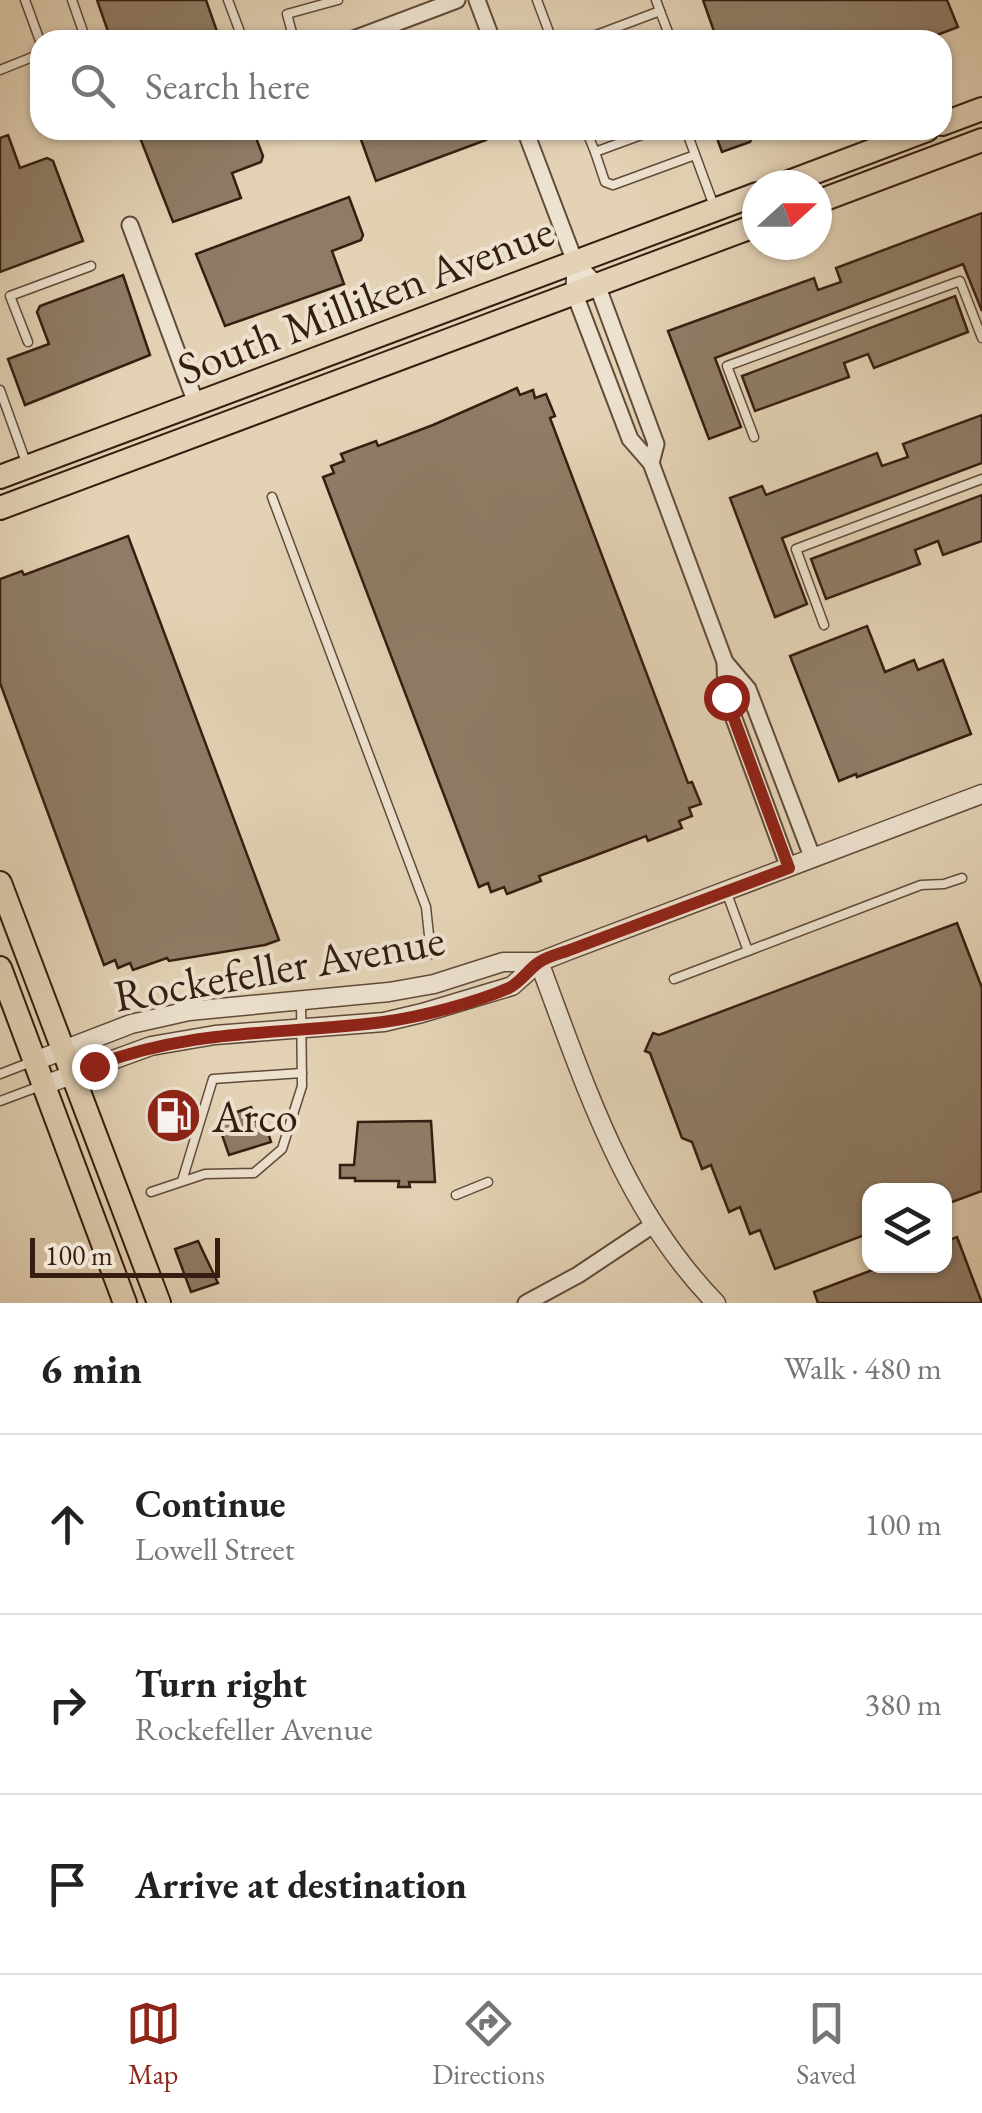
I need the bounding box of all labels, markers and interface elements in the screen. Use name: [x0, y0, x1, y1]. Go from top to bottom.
search box: [30, 30, 952, 140]
icon: search: [65, 58, 120, 113]
text: Search here: [145, 61, 310, 110]
north arrow: [742, 170, 832, 260]
street label: South Milliken Avenue: [169, 201, 561, 397]
route start: [704, 675, 750, 721]
street label: Rockefeller Avenue: [109, 909, 449, 1025]
route end: [72, 1044, 118, 1090]
fuel station icon: Arco: [143, 1086, 203, 1146]
place label: Arco: [211, 1087, 298, 1145]
map controls: [862, 1183, 952, 1273]
button: layers: [862, 1183, 952, 1273]
scale bar: [30, 1233, 220, 1278]
text: 100 m: [45, 1237, 113, 1273]
text: 6 min: [40, 1341, 142, 1396]
text: Walk · 480 m: [784, 1347, 942, 1389]
text: Continue: [135, 1479, 286, 1528]
icon: ahead: [40, 1497, 95, 1552]
text: 100 m: [865, 1503, 942, 1545]
text: Lowell Street: [135, 1528, 295, 1570]
text: Turn right: [135, 1659, 307, 1708]
icon: right: [40, 1677, 95, 1732]
text: 380 m: [865, 1683, 942, 1725]
text: Rockefeller Avenue: [135, 1708, 373, 1750]
icon: arrive: [40, 1857, 95, 1912]
text: Arrive at destination: [135, 1860, 467, 1909]
tab: Map: [126, 1996, 181, 2092]
tab: Directions: [432, 1996, 545, 2092]
tab: Saved: [796, 1996, 856, 2092]

